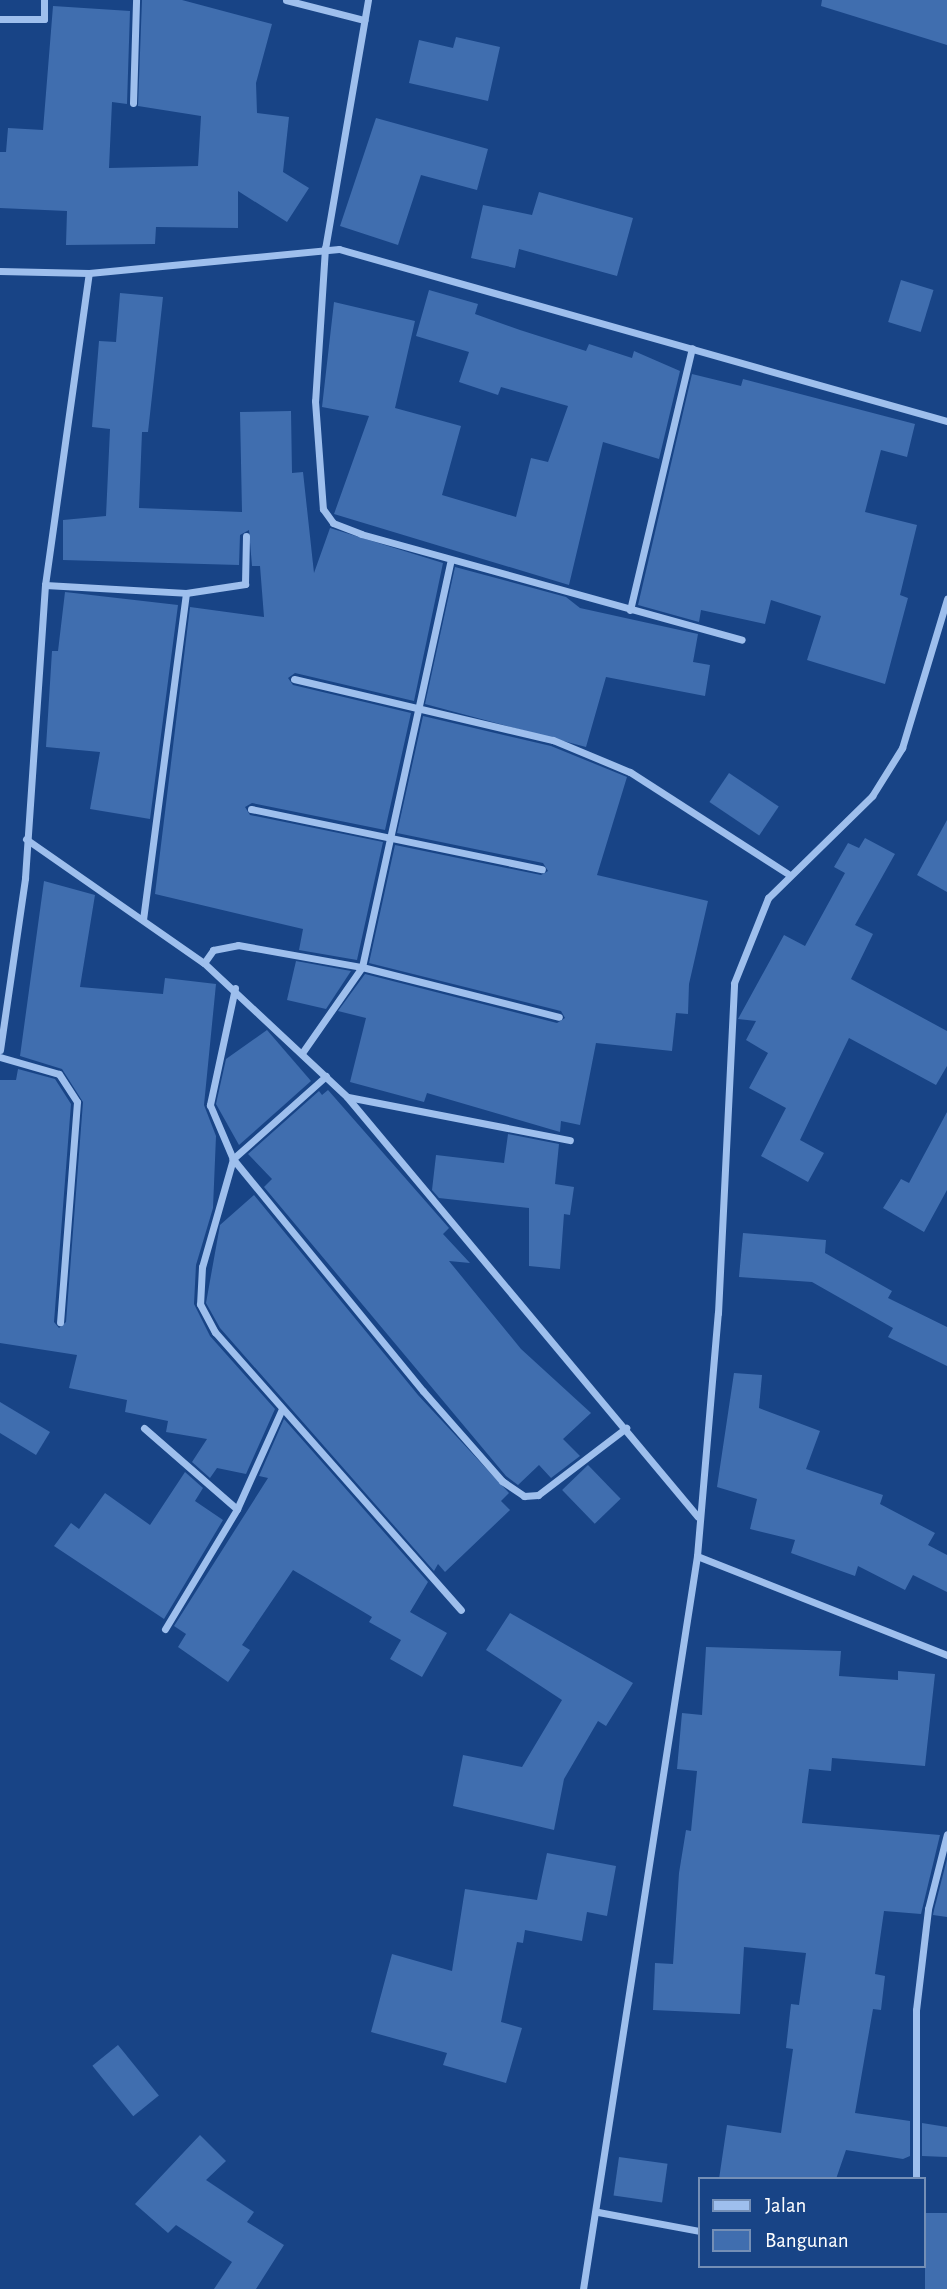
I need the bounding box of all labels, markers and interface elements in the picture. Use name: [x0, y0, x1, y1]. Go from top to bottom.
legend: [698, 2177, 926, 2268]
text: Jalan: [765, 2195, 806, 2216]
text: Bangunan: [765, 2230, 849, 2251]

